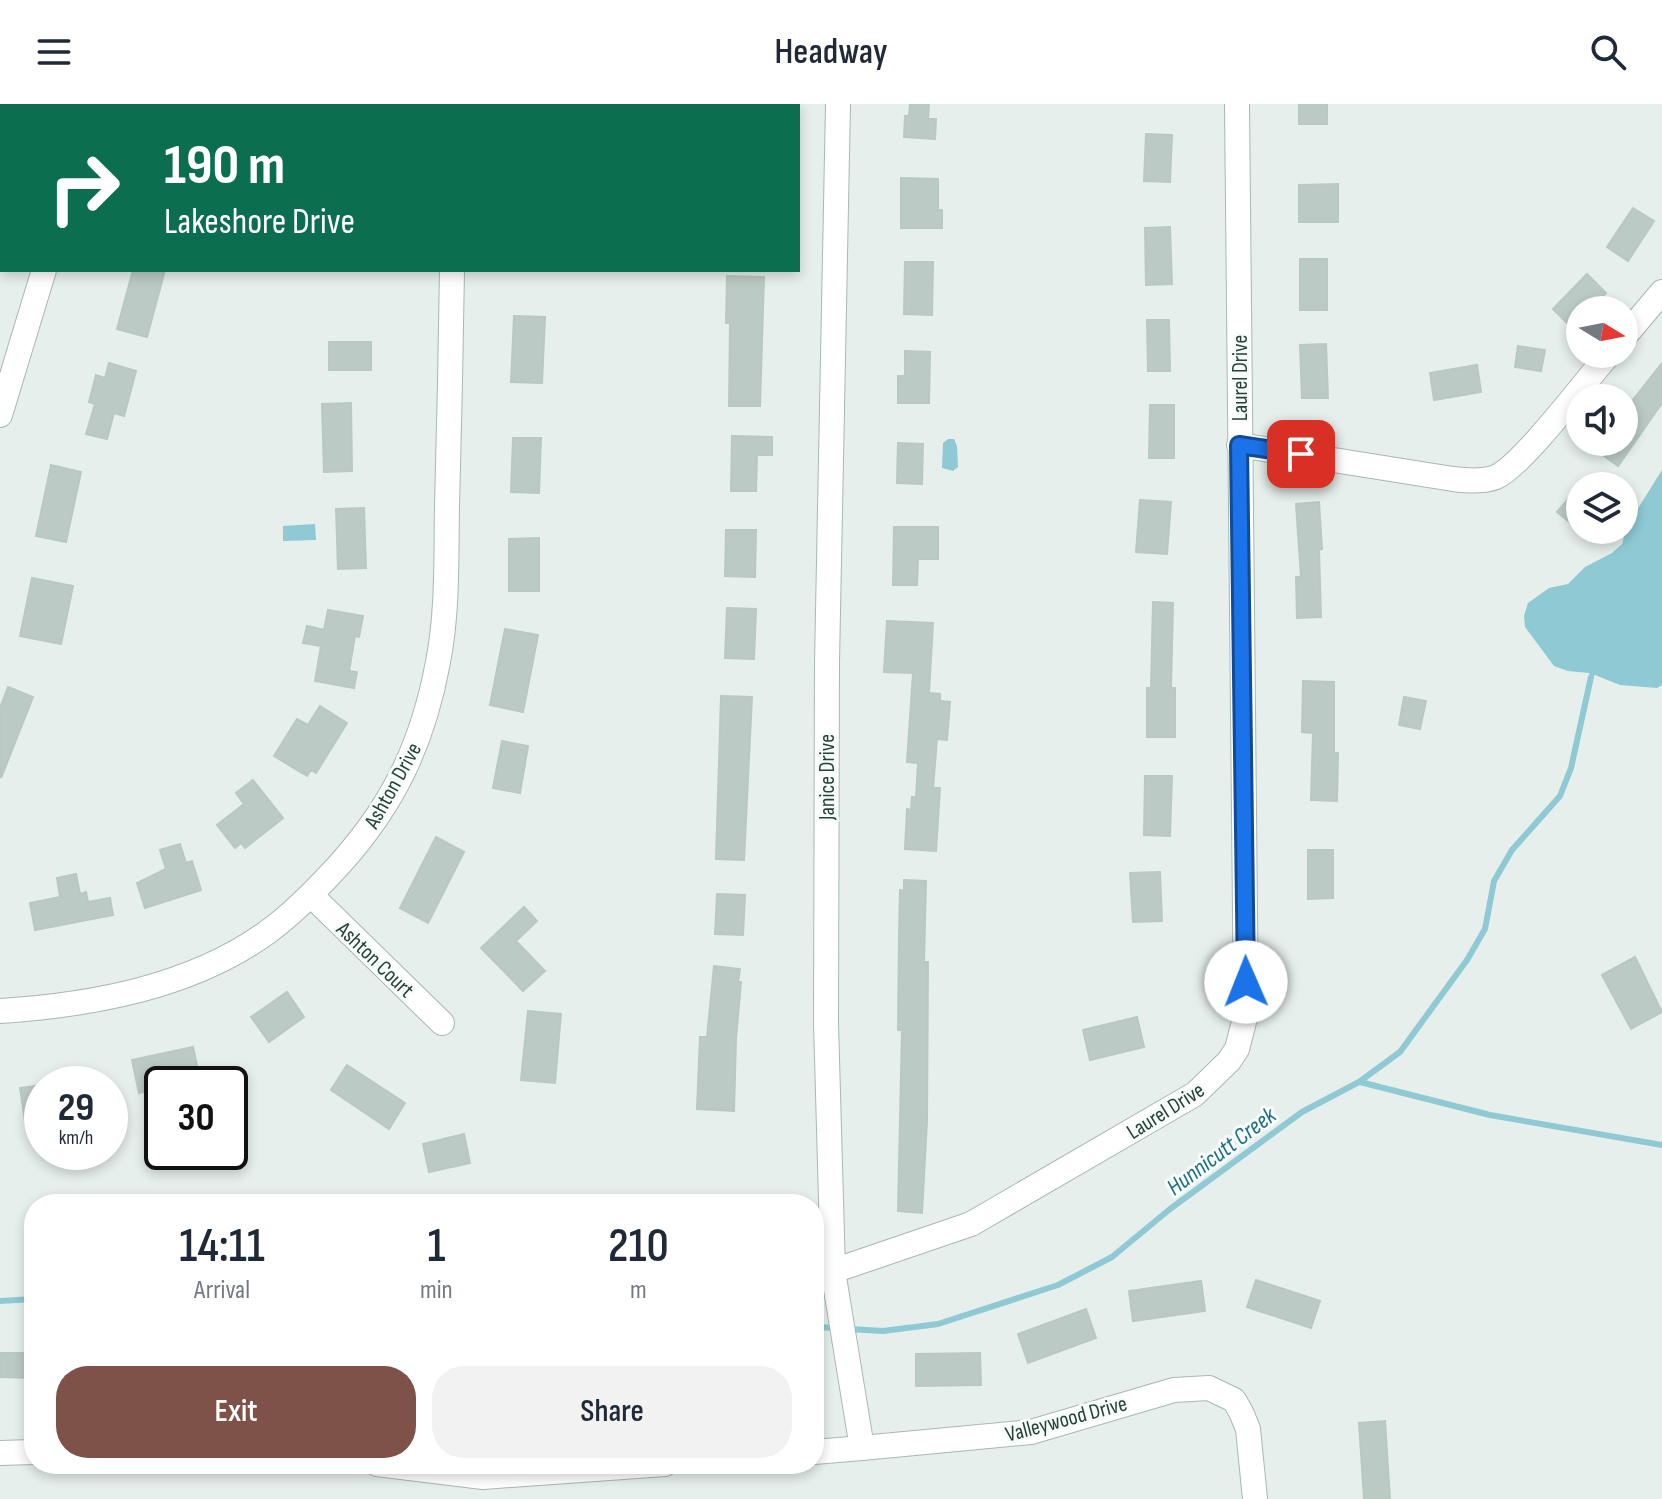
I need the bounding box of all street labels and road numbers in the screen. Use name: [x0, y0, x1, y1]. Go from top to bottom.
street label: Laurel Drive: [1227, 335, 1254, 421]
street label: Janice Drive: [814, 734, 841, 821]
street label: Ashton Drive: [358, 738, 428, 834]
street label: Ashton Court: [330, 916, 420, 1004]
street label: Laurel Drive: [1122, 1077, 1210, 1146]
street label: Valleywood Drive: [1003, 1390, 1130, 1449]

